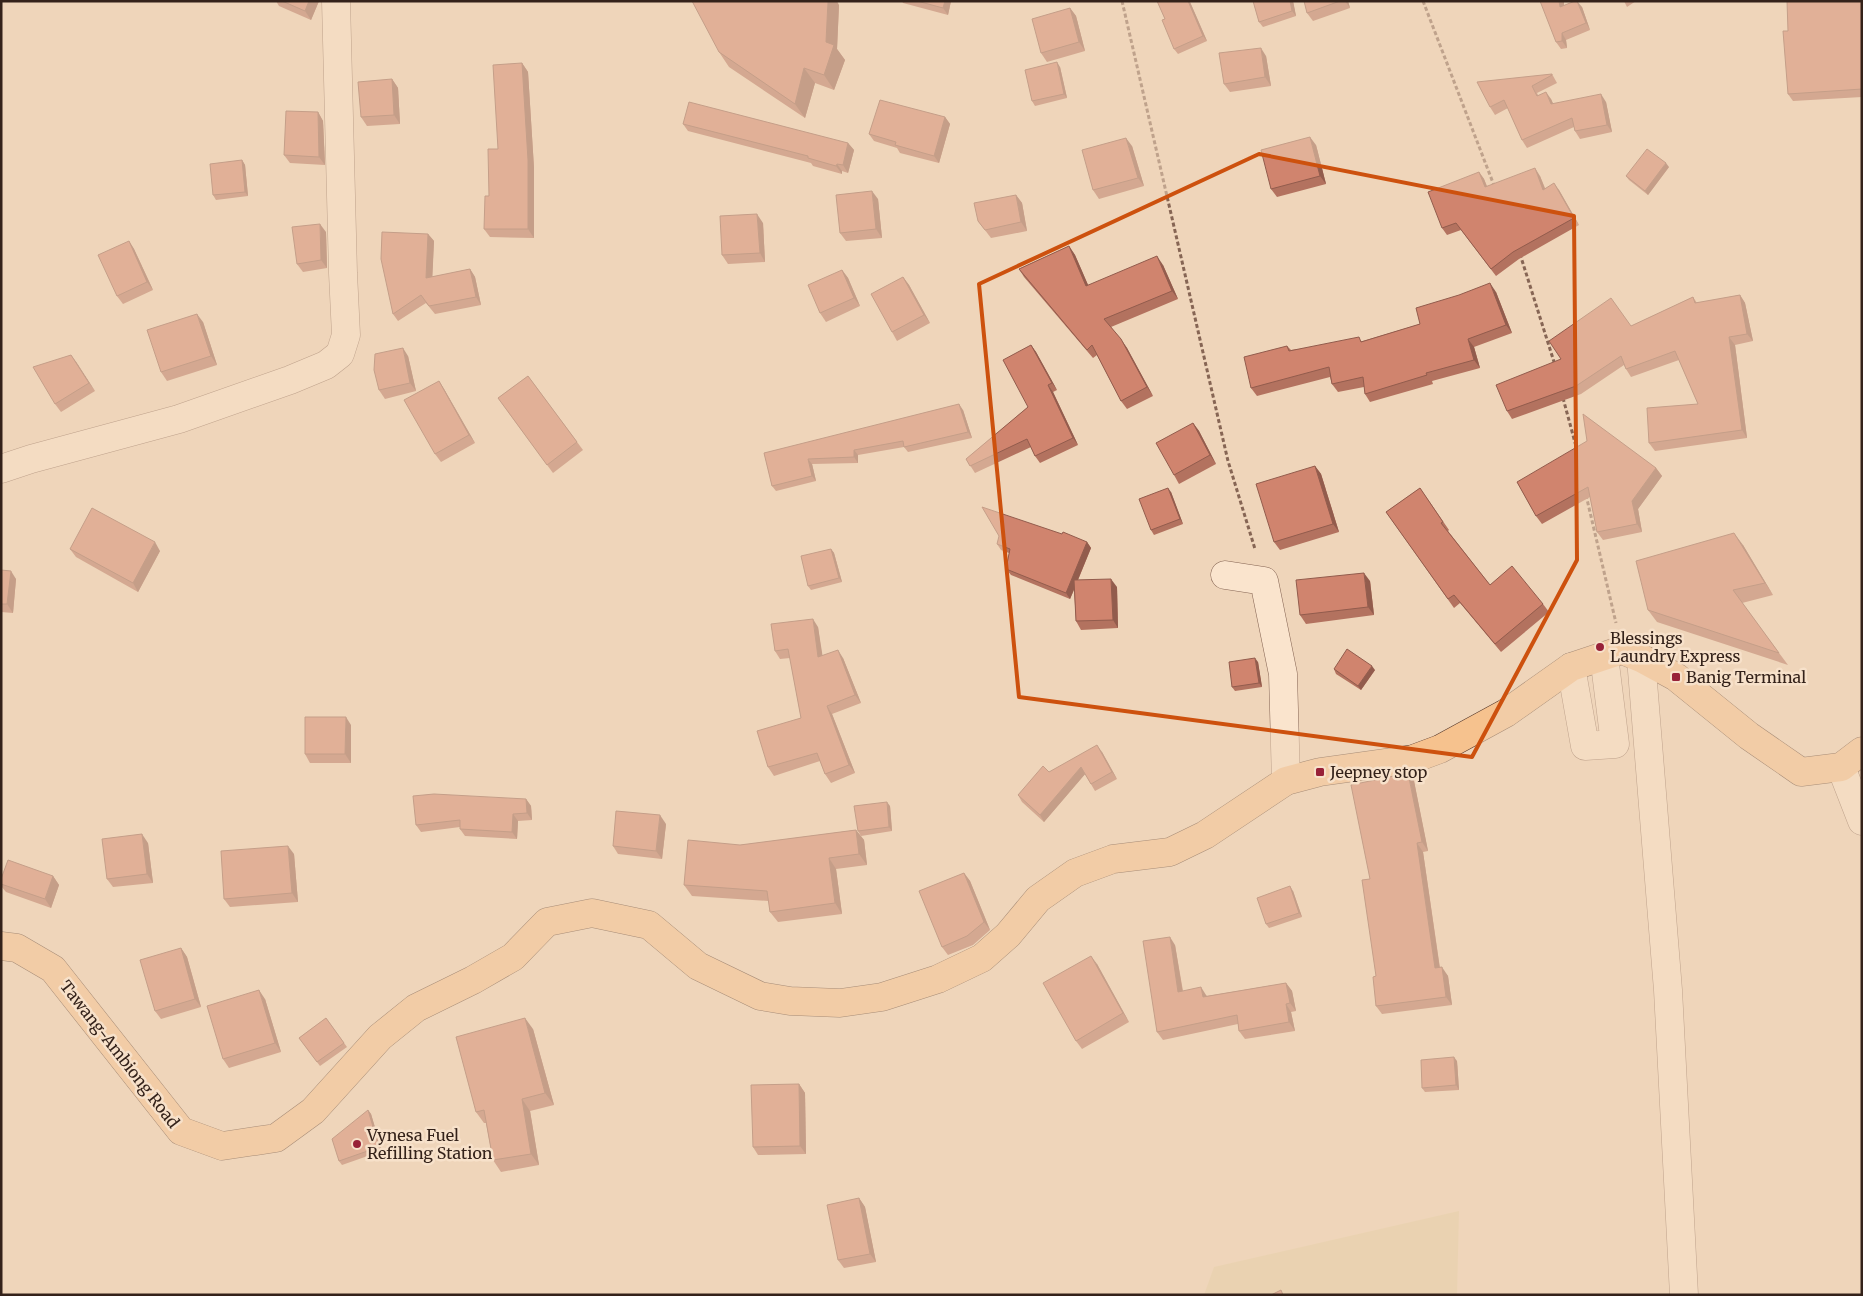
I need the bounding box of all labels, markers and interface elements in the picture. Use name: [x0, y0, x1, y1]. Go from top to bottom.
place label: Blessings Laundry Express: [1610, 628, 1740, 666]
marker: Blessings Laundry Express: [1594, 641, 1606, 653]
place label: Banig Terminal: [1686, 667, 1806, 687]
marker: Banig Terminal: [1670, 671, 1682, 683]
place label: Jeepney stop: [1329, 762, 1428, 782]
marker: Jeepney stop: [1314, 766, 1326, 778]
street label: Tawang-Ambiong Road: [56, 976, 184, 1132]
place label: Vynesa Fuel Refilling Station: [366, 1125, 493, 1163]
marker: Vynesa Fuel Refilling Station: [351, 1138, 363, 1150]

